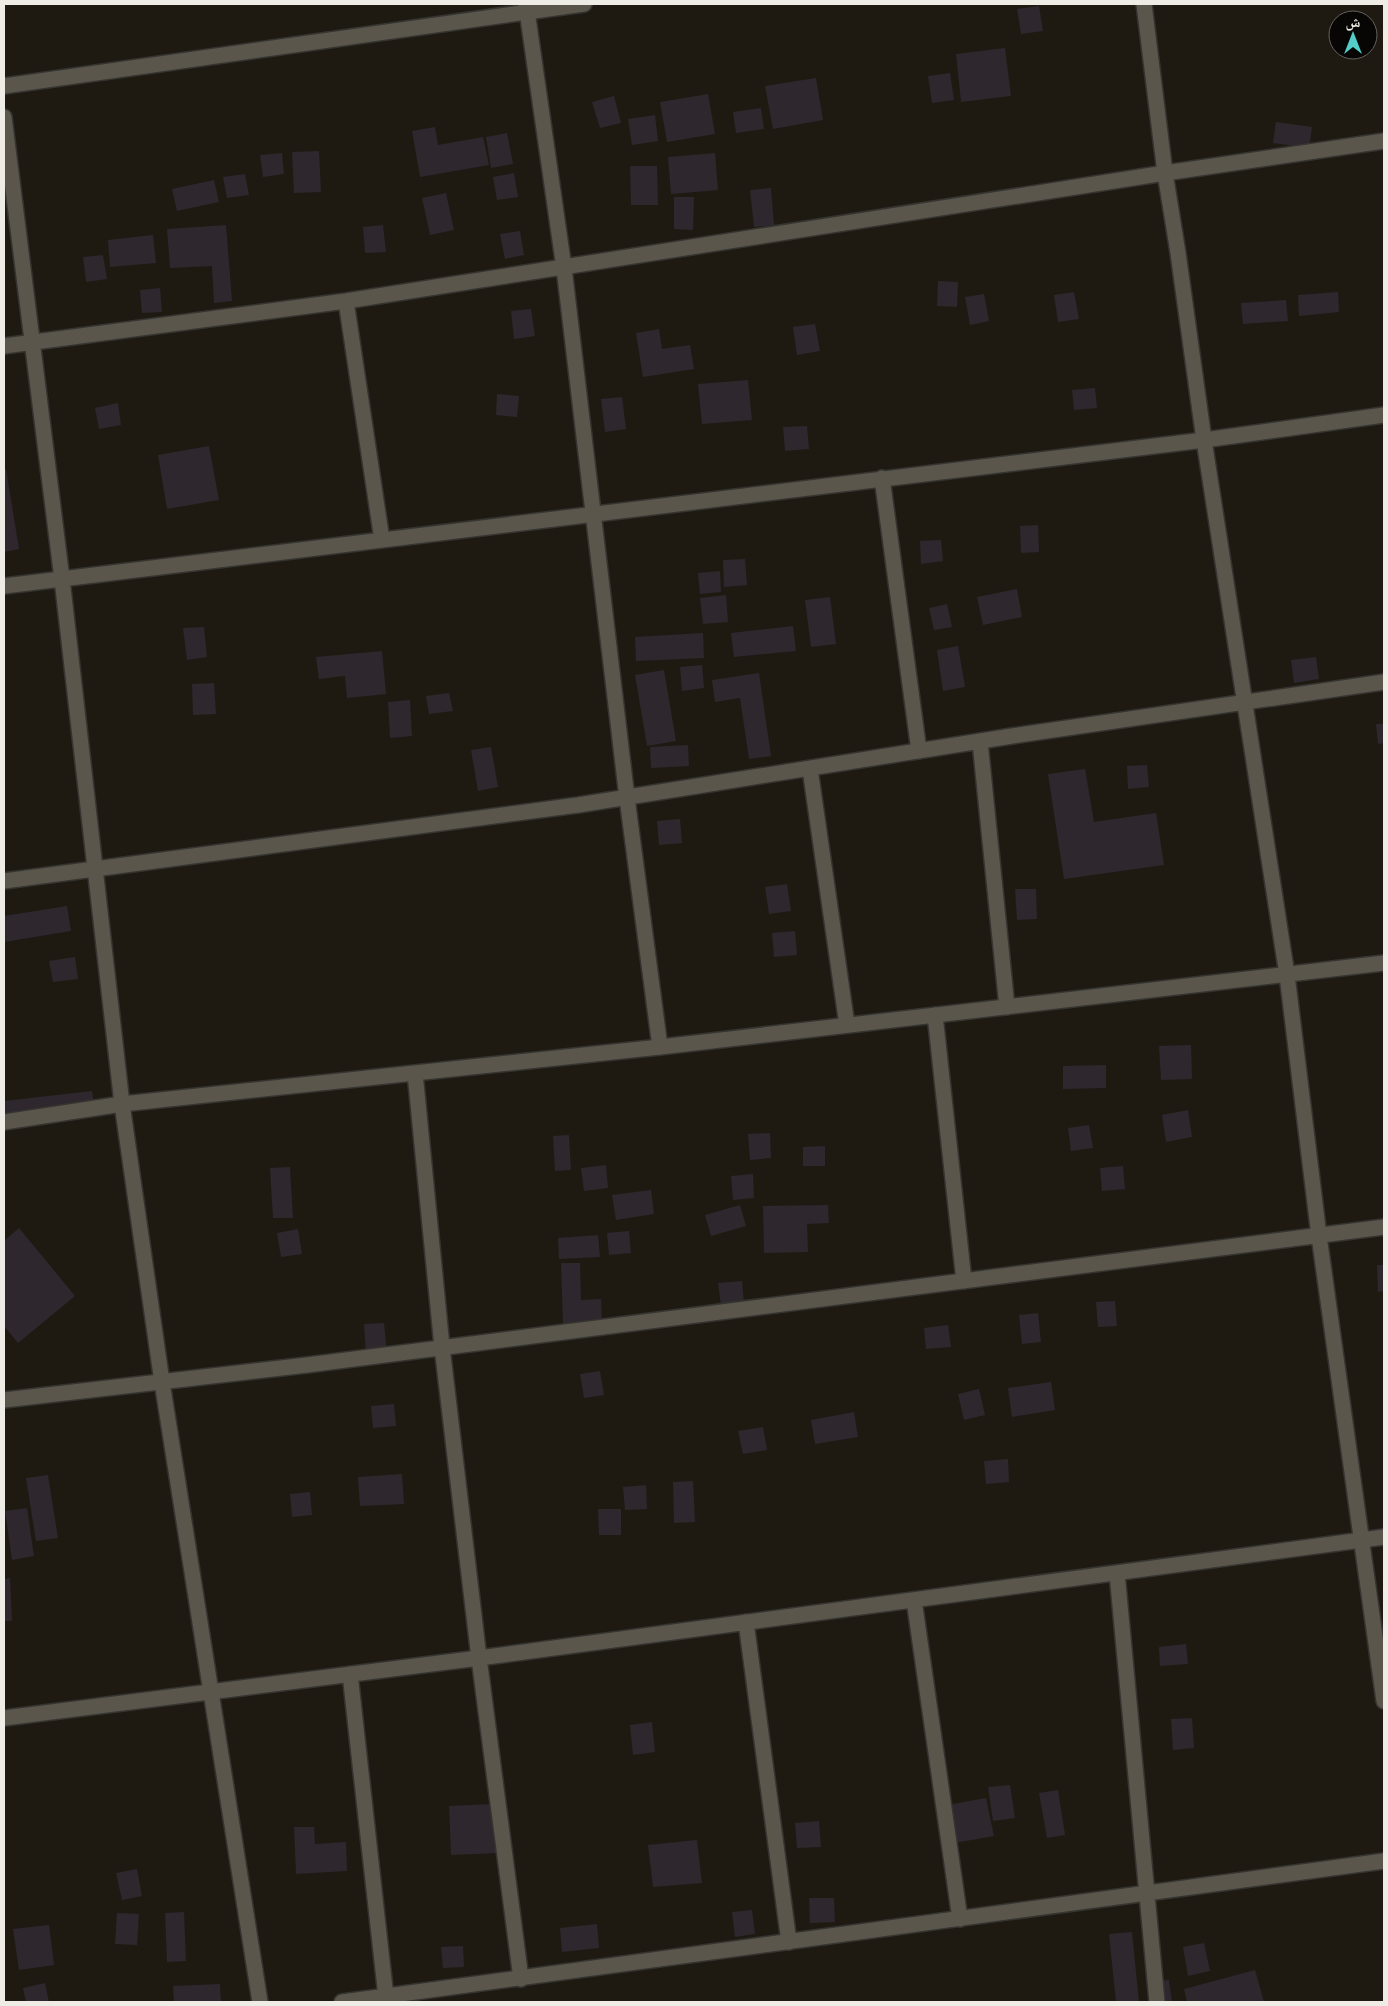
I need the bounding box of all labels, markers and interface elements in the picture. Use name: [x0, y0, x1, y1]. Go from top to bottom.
north arrow: [1328, 10, 1378, 60]
text: ش: [1346, 13, 1361, 31]

